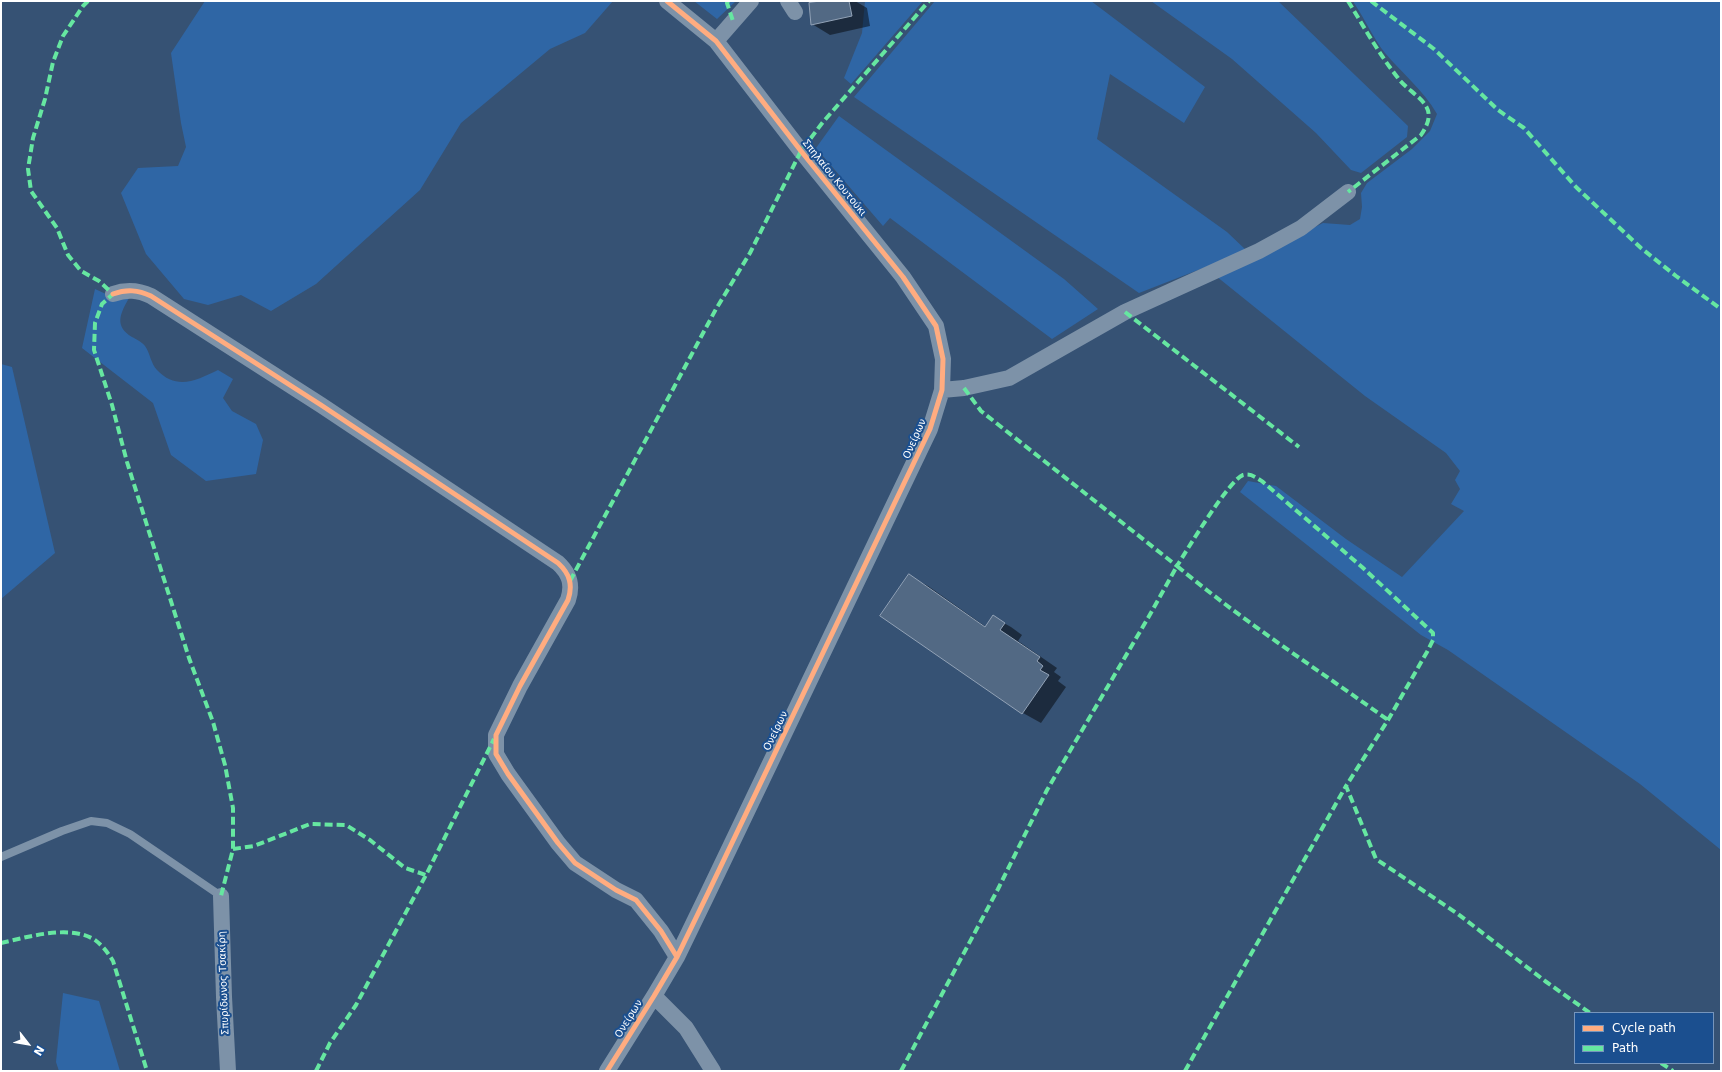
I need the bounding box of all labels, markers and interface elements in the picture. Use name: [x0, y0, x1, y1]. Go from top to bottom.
street label: Σπηλαίου Κουτούκι: [799, 137, 869, 219]
street label: Ονείρων: [901, 417, 929, 461]
street label: Ονείρων: [761, 709, 791, 753]
street label: Σπυρίδωνος Τσακίρη: [216, 931, 232, 1035]
street label: Ονείρων: [613, 998, 645, 1040]
legend: [1574, 1012, 1714, 1064]
text: Cycle path: [1612, 1021, 1676, 1035]
north arrow: [8, 1024, 48, 1064]
text: Path: [1612, 1041, 1638, 1055]
text: N: [31, 1043, 47, 1058]

